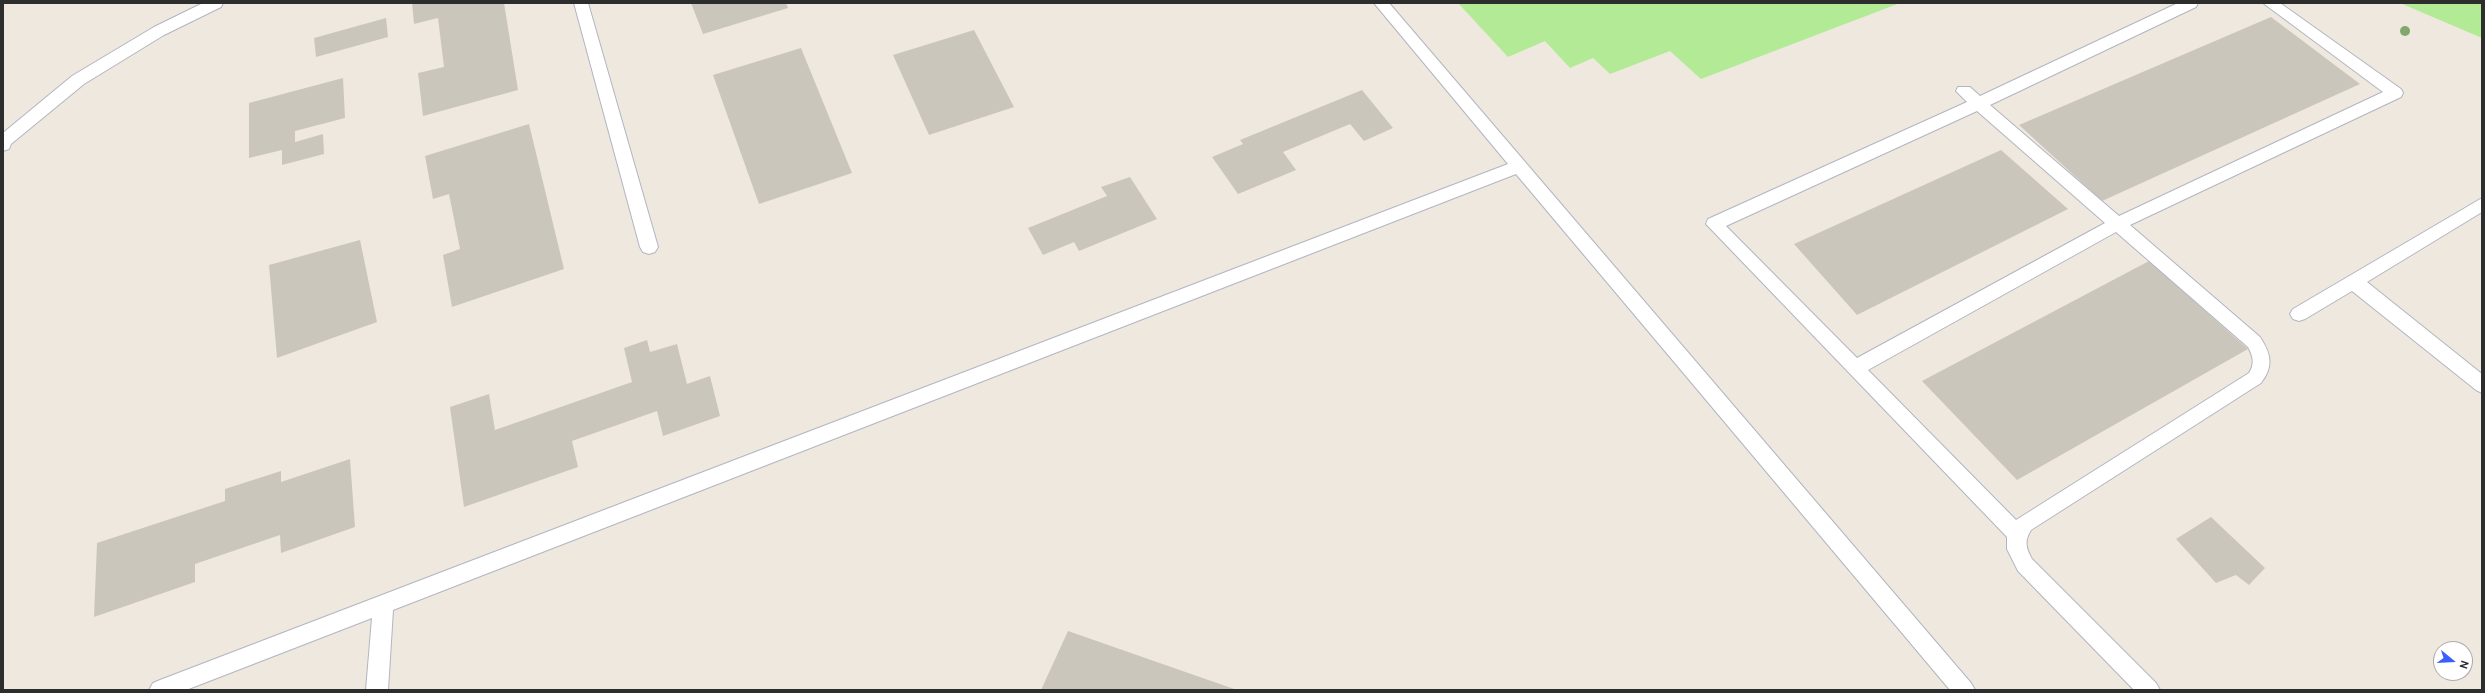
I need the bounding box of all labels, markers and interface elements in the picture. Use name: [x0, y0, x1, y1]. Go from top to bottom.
north arrow: [2433, 641, 2473, 681]
text: N: [2456, 658, 2471, 670]

